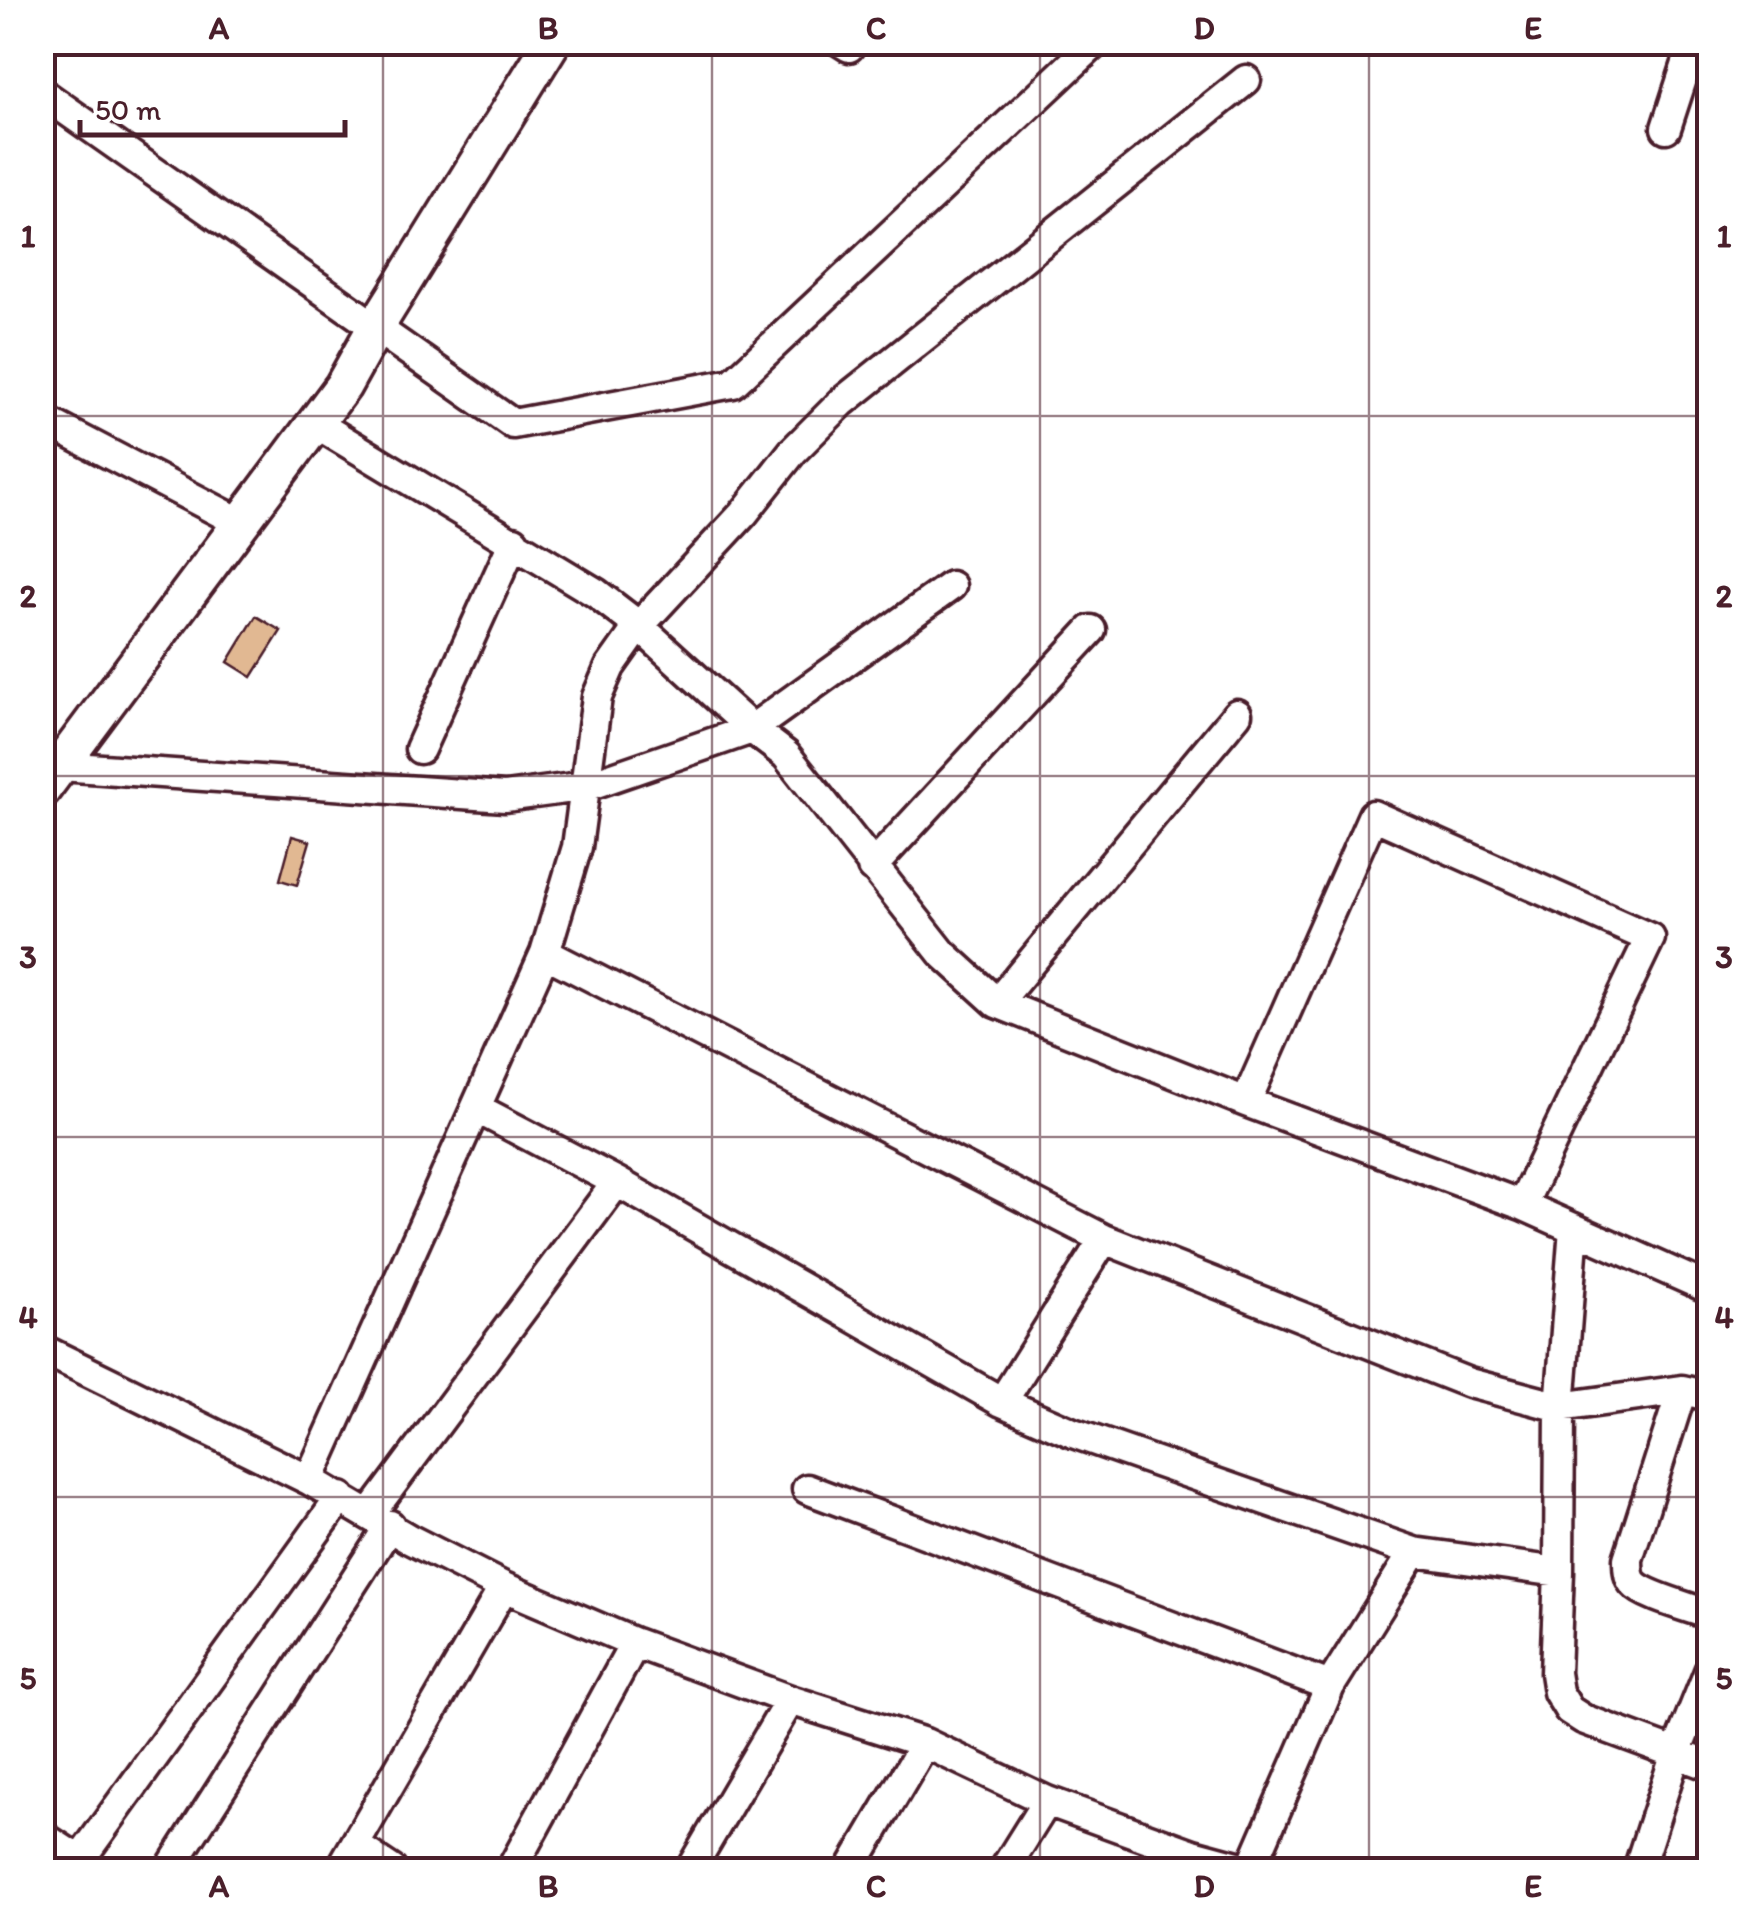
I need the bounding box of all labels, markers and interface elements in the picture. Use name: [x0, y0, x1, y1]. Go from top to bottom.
text: A: [208, 9, 230, 47]
text: B: [538, 9, 558, 47]
text: C: [866, 9, 886, 47]
text: D: [1193, 9, 1215, 47]
text: E: [1524, 9, 1542, 47]
scale bar: [80, 75, 345, 137]
text: 50 m: [95, 91, 161, 128]
text: 1: [21, 217, 36, 255]
text: 1: [1717, 217, 1732, 255]
text: 2: [20, 577, 37, 615]
text: 2: [1716, 577, 1733, 615]
text: 3: [19, 938, 37, 976]
text: 3: [1715, 938, 1733, 976]
text: 4: [18, 1298, 38, 1336]
text: 4: [1714, 1298, 1734, 1336]
text: 5: [20, 1659, 37, 1697]
text: 5: [1716, 1659, 1733, 1697]
text: A: [208, 1867, 230, 1905]
text: B: [538, 1867, 558, 1905]
text: C: [866, 1867, 886, 1905]
text: D: [1193, 1867, 1215, 1905]
text: E: [1524, 1867, 1542, 1905]

